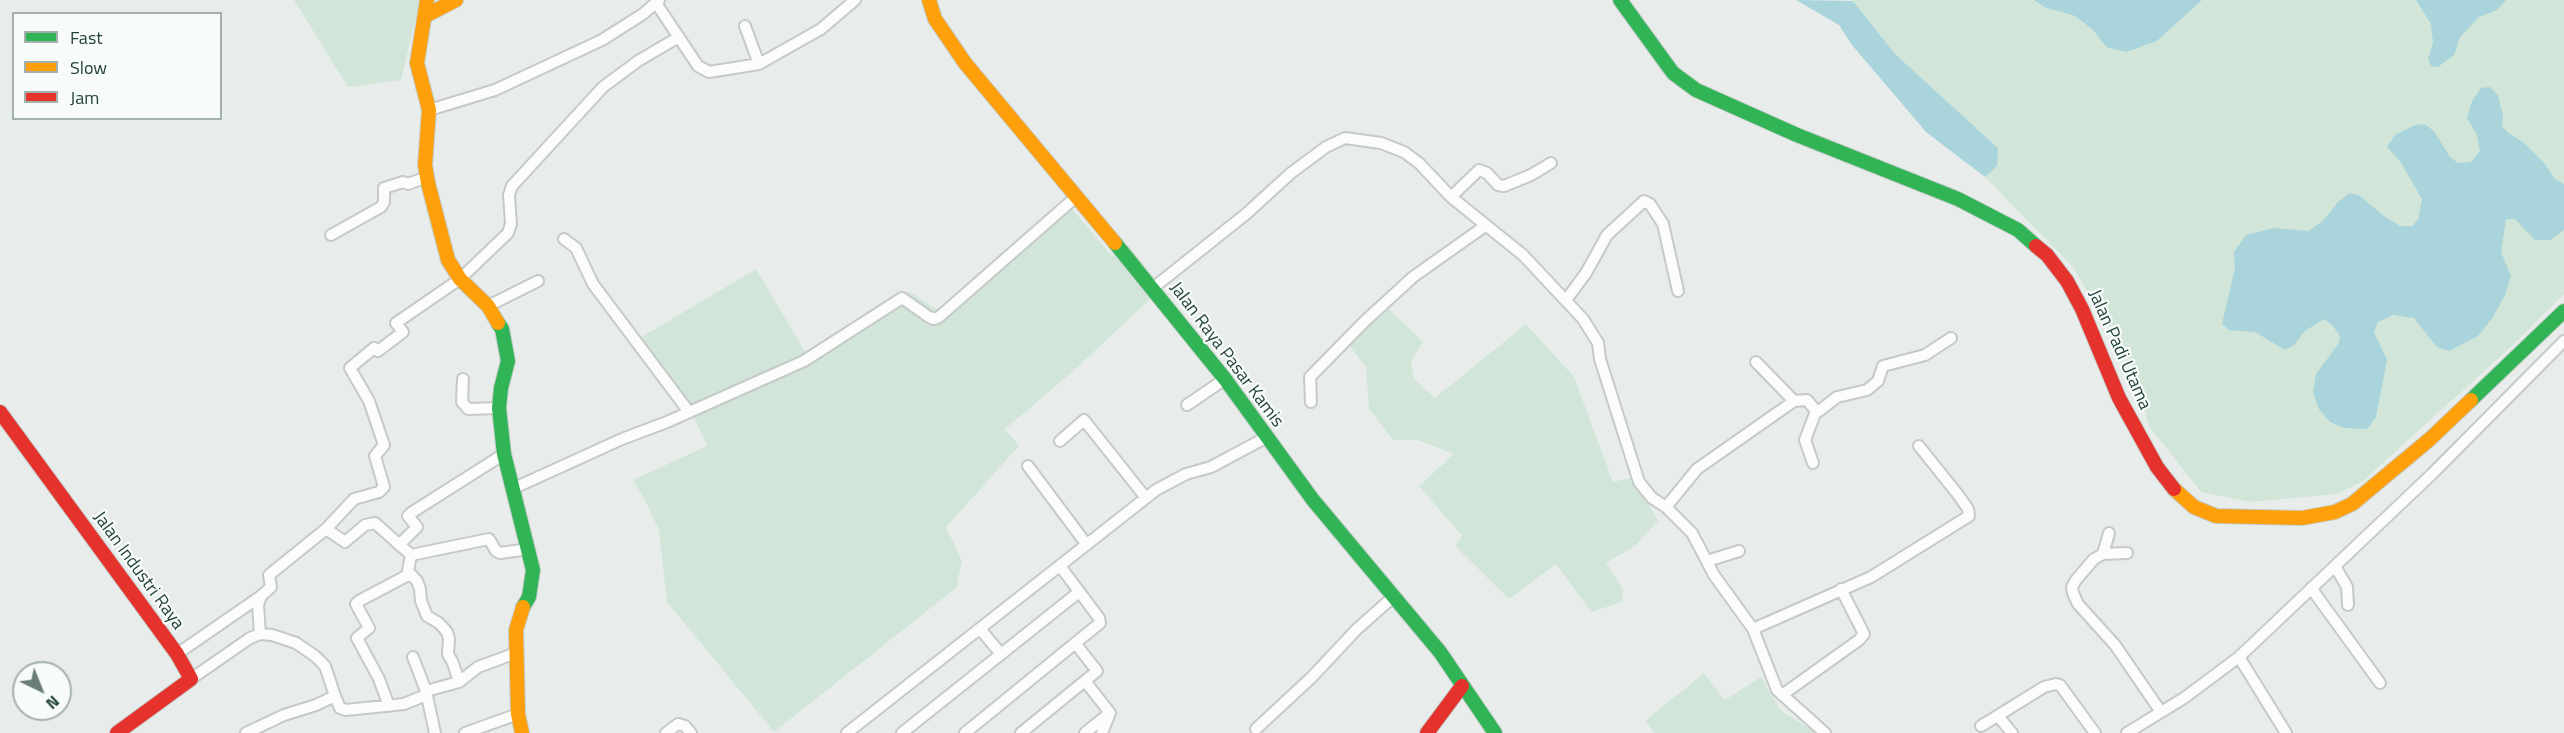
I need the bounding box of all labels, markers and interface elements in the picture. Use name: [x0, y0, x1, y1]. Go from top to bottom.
legend: [12, 12, 222, 120]
text: Fast: [70, 24, 103, 51]
text: Slow: [70, 54, 107, 81]
text: Jam: [70, 84, 99, 111]
street label: Jalan Raya Pasar Kamis: [1164, 278, 1288, 432]
street label: Jalan Padi Utama: [2083, 287, 2155, 413]
street label: Jalan Industri Raya: [88, 508, 188, 634]
north arrow: [12, 661, 72, 721]
text: N: [41, 690, 65, 715]

